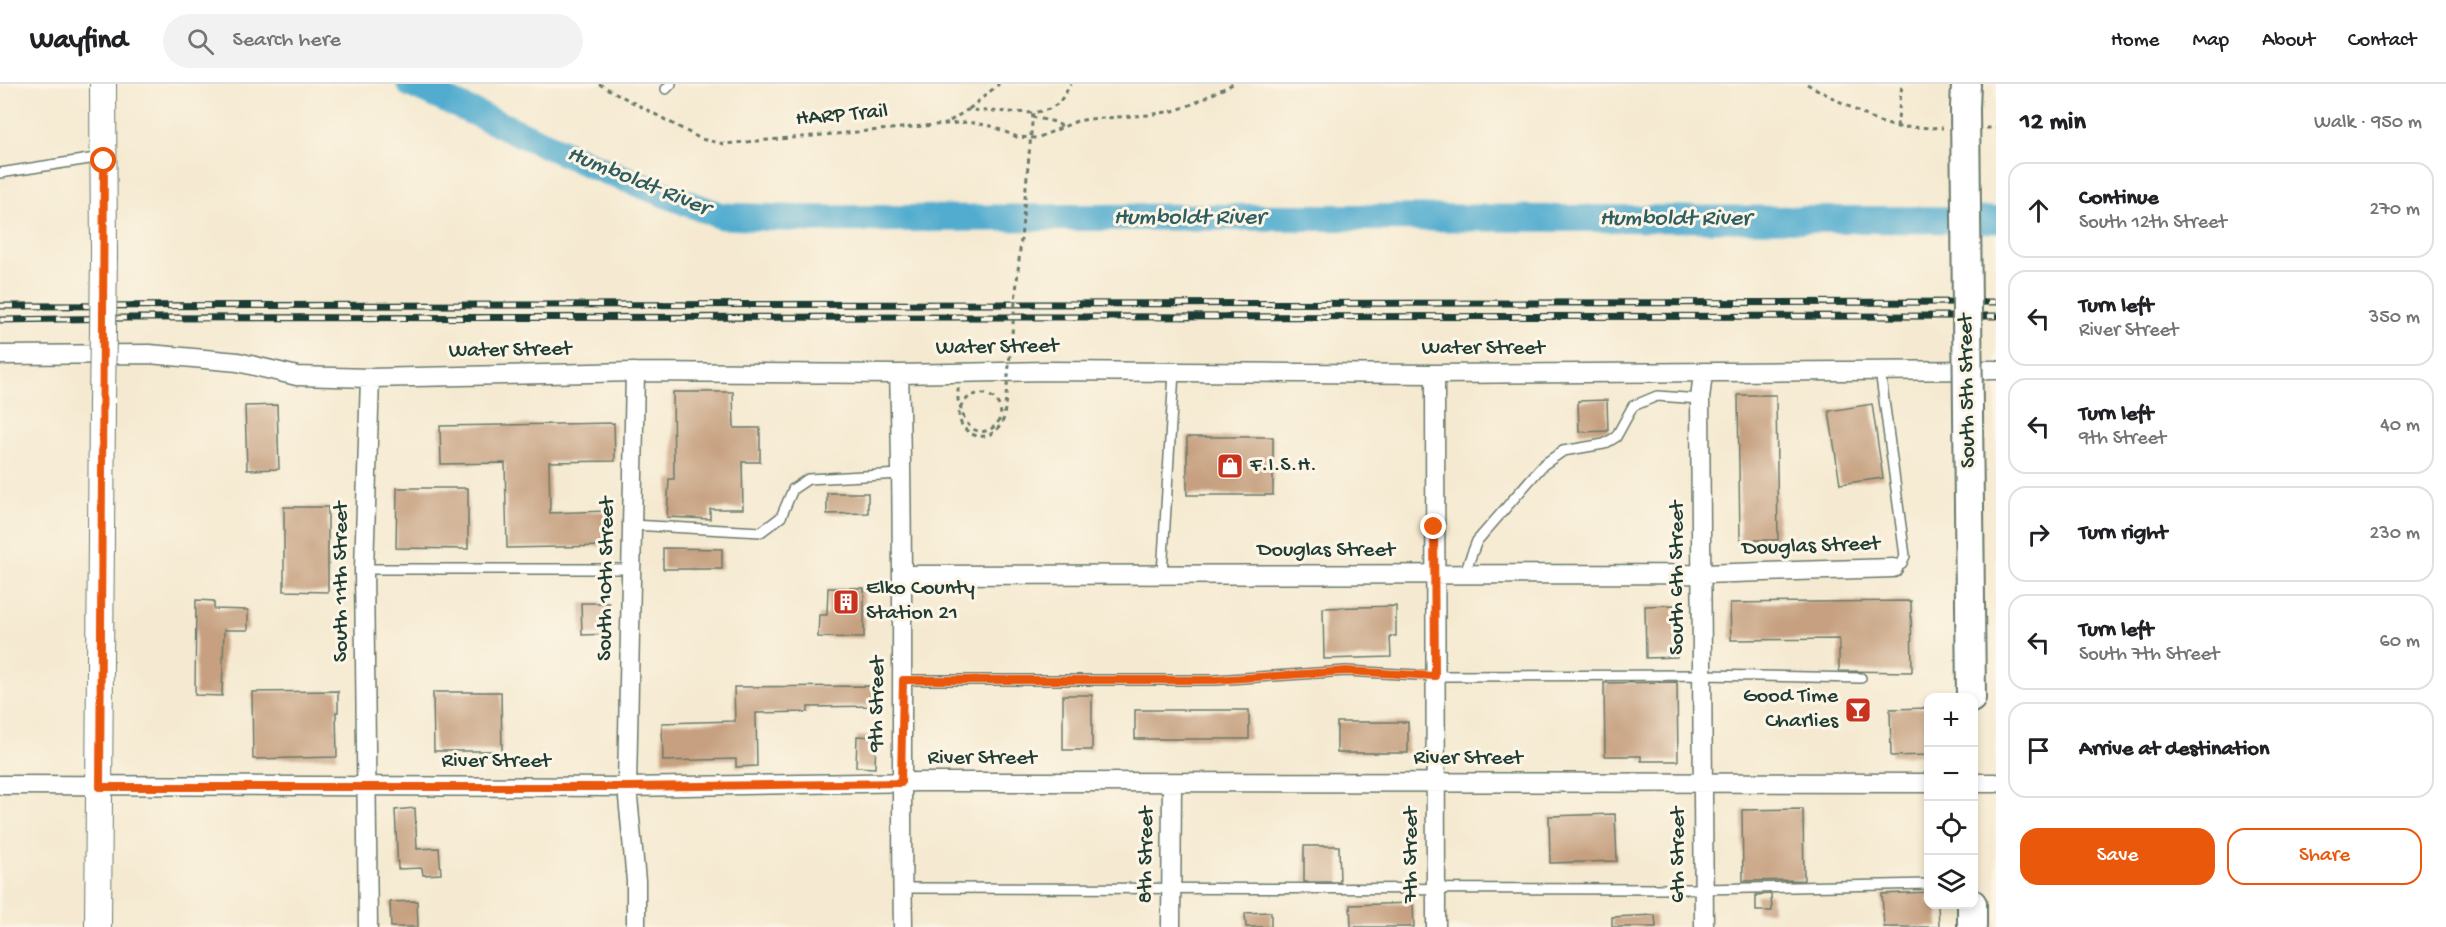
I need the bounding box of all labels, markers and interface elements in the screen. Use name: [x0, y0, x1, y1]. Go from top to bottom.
search box: [163, 14, 583, 68]
text: Wayfind: [30, 25, 127, 58]
icon: search: [184, 25, 217, 58]
text: Search here: [232, 28, 341, 54]
text: Home: [2111, 29, 2159, 54]
text: Map: [2192, 29, 2229, 54]
text: About: [2262, 29, 2315, 54]
text: Contact: [2348, 29, 2416, 54]
street label: HARP Trail: [795, 99, 889, 133]
text: 12 min: [2020, 108, 2086, 139]
text: Walk · 950 m: [2314, 112, 2422, 135]
water label: Humboldt River: [562, 140, 718, 225]
route start: [90, 147, 116, 173]
text: Continue: [2079, 186, 2159, 212]
icon: ahead: [2022, 194, 2055, 227]
text: 270 m: [2370, 199, 2420, 222]
water label: Humboldt River: [1113, 204, 1269, 233]
water label: Humboldt River: [1599, 205, 1755, 234]
text: South 12th Street: [2079, 212, 2227, 235]
text: Turn left: [2079, 294, 2153, 320]
icon: left: [2022, 302, 2055, 335]
text: 350 m: [2369, 307, 2420, 330]
street label: South 5th Street: [1954, 312, 1982, 468]
text: River Street: [2079, 320, 2178, 343]
street label: Water Street: [935, 334, 1061, 362]
street label: Water Street: [1422, 336, 1546, 362]
street label: Water Street: [448, 337, 574, 365]
text: Turn left: [2079, 402, 2153, 428]
icon: left: [2022, 410, 2055, 443]
text: 40 m: [2380, 415, 2420, 438]
text: 9th Street: [2079, 428, 2166, 451]
shop icon: F.I.S.H.: [1215, 451, 1245, 481]
place label: F.I.S.H.: [1249, 453, 1317, 479]
street label: South 10th Street: [593, 495, 621, 661]
street label: South 6th Street: [1665, 499, 1691, 655]
street label: South 11th Street: [329, 500, 355, 662]
route end: [1420, 513, 1446, 539]
icon: right: [2022, 518, 2055, 551]
text: Turn right: [2079, 521, 2167, 547]
text: 230 m: [2370, 523, 2420, 546]
street label: Douglas Street: [1740, 532, 1882, 562]
street label: Douglas Street: [1255, 538, 1397, 564]
place label: Elko County Station 21: [866, 576, 975, 627]
building icon: Elko County Station 21: [831, 587, 861, 617]
text: Turn left: [2079, 618, 2153, 644]
icon: left: [2022, 626, 2055, 659]
text: 60 m: [2380, 631, 2420, 654]
text: South 7th Street: [2079, 644, 2219, 667]
street label: 9th Street: [864, 654, 892, 753]
place label: Good Time Charlies: [1743, 684, 1839, 735]
map controls: [1924, 693, 1978, 909]
button: +: [1924, 693, 1978, 747]
bar icon: Good Time Charlies: [1843, 695, 1873, 725]
icon: arrive: [2022, 734, 2055, 767]
text: Arrive at destination: [2079, 737, 2269, 763]
street label: River Street: [927, 746, 1039, 772]
street label: River Street: [1413, 746, 1525, 772]
button: −: [1924, 747, 1978, 801]
street label: River Street: [441, 749, 553, 775]
button: locate: [1924, 801, 1978, 855]
street label: 8th Street: [1133, 804, 1161, 904]
street label: 7th Street: [1399, 805, 1425, 904]
street label: 6th Street: [1666, 805, 1692, 903]
button: Save: [2020, 828, 2215, 885]
button: Share: [2227, 828, 2422, 885]
button: layers: [1924, 855, 1978, 909]

